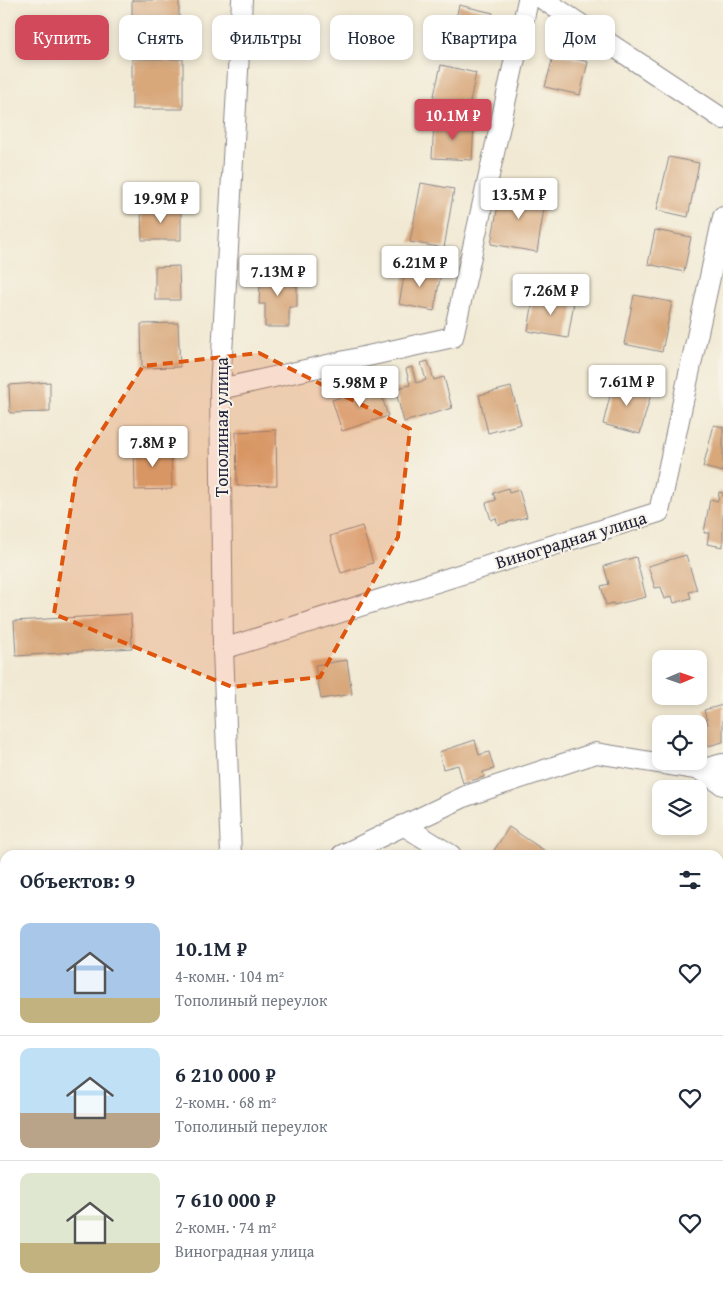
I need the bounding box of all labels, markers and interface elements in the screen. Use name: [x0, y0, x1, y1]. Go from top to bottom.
chip: Купить: [15, 15, 109, 60]
chip: Снять: [119, 15, 202, 60]
chip: Фильтры: [212, 15, 320, 60]
chip: Новое: [330, 15, 413, 60]
chip: Квартира: [423, 15, 535, 60]
chip: Дом: [545, 15, 615, 60]
pin: 10.1M ₽: [407, 98, 499, 141]
text: 10.1M ₽: [426, 103, 480, 127]
pin: 13.5M ₽: [473, 178, 565, 220]
pin: 19.9M ₽: [115, 182, 207, 224]
text: 13.5M ₽: [492, 182, 546, 206]
text: 19.9M ₽: [134, 186, 188, 210]
pin: 6.21M ₽: [374, 246, 466, 288]
text: 6.21M ₽: [393, 250, 447, 274]
pin: 7.13M ₽: [232, 254, 324, 297]
text: 7.13M ₽: [251, 259, 305, 283]
pin: 7.26M ₽: [505, 274, 597, 316]
text: 7.26M ₽: [524, 278, 578, 302]
street label: Тополиная улица: [208, 357, 235, 497]
pin: 7.61M ₽: [581, 364, 673, 407]
pin: 5.98M ₽: [314, 366, 406, 408]
text: 7.61M ₽: [600, 369, 654, 393]
text: 5.98M ₽: [333, 370, 387, 394]
pin: 7.8M ₽: [112, 426, 194, 468]
text: 7.8M ₽: [130, 430, 176, 454]
street label: Виноградная улица: [492, 504, 650, 575]
north arrow: [652, 650, 708, 705]
map controls: [652, 650, 707, 835]
button: locate: [652, 715, 707, 770]
button: layers: [652, 780, 707, 835]
text: Объектов: 9: [20, 865, 135, 896]
icon: filters: [676, 866, 704, 894]
text: 10.1M ₽: [175, 933, 247, 964]
icon: home: [60, 943, 120, 1003]
icon: heart: [676, 959, 704, 987]
text: 4-комн. · 104 m²: [175, 964, 284, 988]
text: Тополиный переулок: [175, 988, 327, 1012]
text: 6 210 000 ₽: [175, 1059, 276, 1090]
icon: home: [60, 1068, 120, 1128]
icon: heart: [676, 1084, 704, 1112]
text: 2-комн. · 68 m²: [175, 1090, 276, 1114]
text: Тополиный переулок: [175, 1114, 327, 1138]
text: 7 610 000 ₽: [175, 1184, 276, 1215]
icon: home: [60, 1193, 120, 1253]
icon: heart: [676, 1209, 704, 1237]
text: 2-комн. · 74 m²: [175, 1215, 276, 1239]
text: Виноградная улица: [175, 1239, 314, 1263]

